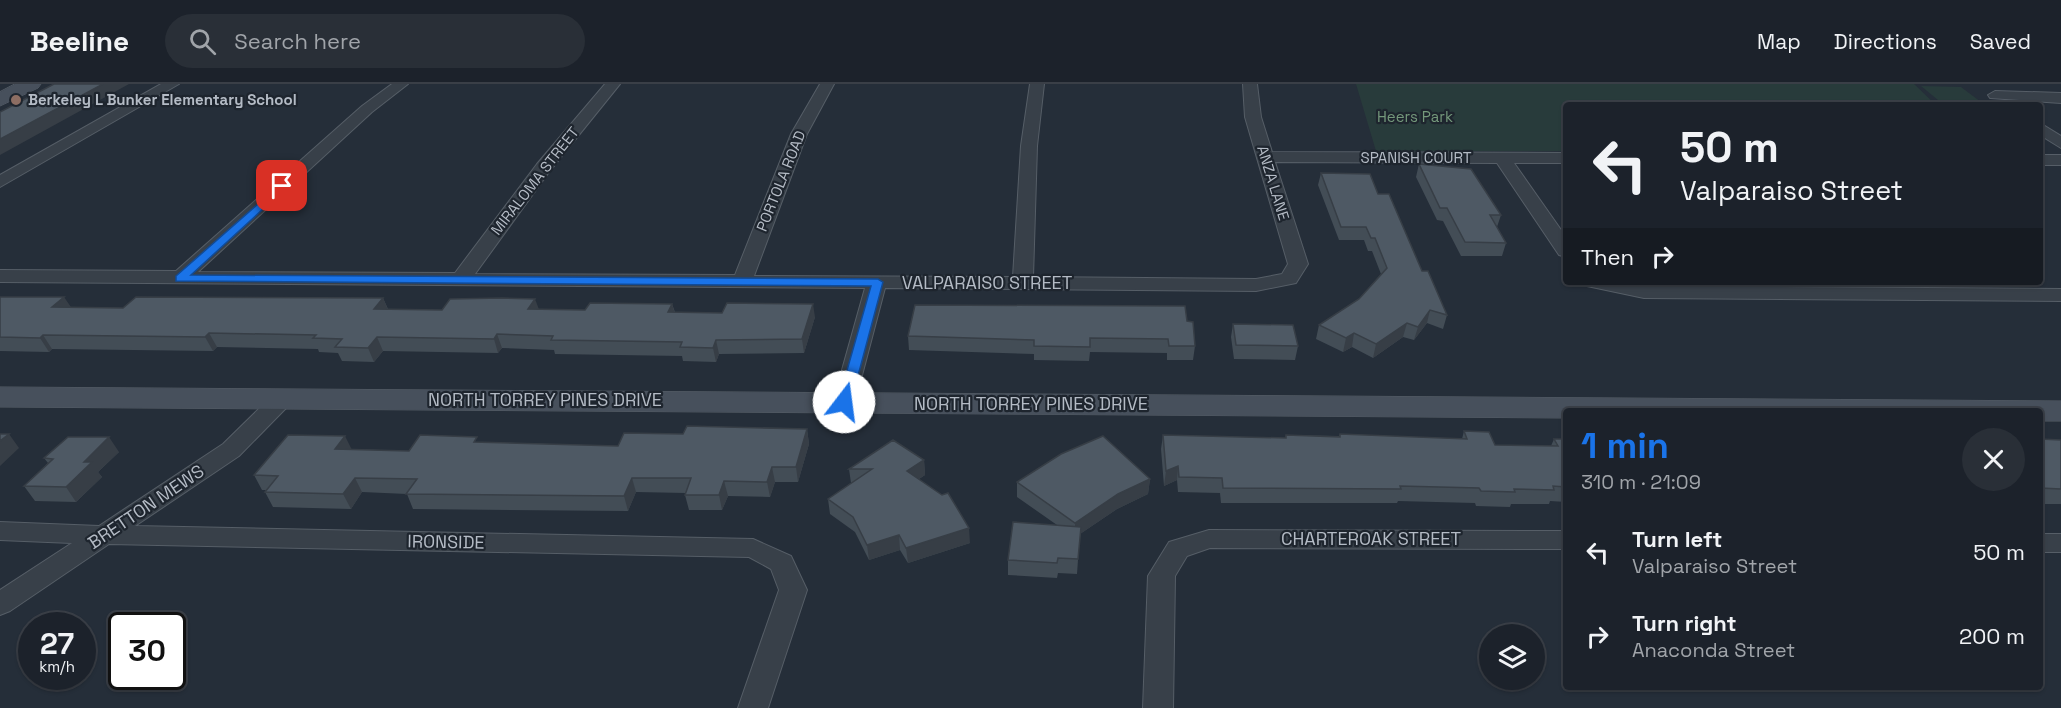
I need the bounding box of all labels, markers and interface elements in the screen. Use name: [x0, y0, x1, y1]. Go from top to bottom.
search box: [165, 14, 585, 68]
text: Beeline: [30, 23, 129, 59]
icon: search: [186, 25, 219, 58]
text: Search here: [234, 27, 361, 55]
text: Map: [1757, 28, 1801, 55]
text: Directions: [1834, 28, 1937, 55]
text: Saved: [1970, 28, 2031, 55]
place label: Berkeley L Bunker Elementary School: [28, 90, 297, 109]
marker: Berkeley L Bunker Elementary School: [9, 93, 23, 107]
park label: Heers Park: [1377, 107, 1453, 126]
text: 50 m: [1680, 121, 1779, 174]
street label: MIRALOMA STREET: [486, 123, 583, 239]
icon: left: [1581, 126, 1659, 204]
street label: PORTOLA ROAD: [752, 128, 809, 234]
street label: ANZA LANE: [1253, 143, 1294, 223]
street label: SPANISH COURT: [1360, 148, 1472, 167]
pin: [256, 160, 307, 211]
icon: arrive: [265, 169, 298, 202]
text: Valparaiso Street: [1680, 173, 1903, 208]
icon: right: [1646, 240, 1679, 273]
text: Then: [1581, 243, 1634, 271]
street label: VALPARAISO STREET: [902, 271, 1073, 294]
position arrow: [812, 370, 876, 434]
street label: NORTH TORREY PINES DRIVE: [428, 388, 662, 411]
street label: NORTH TORREY PINES DRIVE: [914, 392, 1148, 415]
text: 1 min: [1581, 423, 1669, 469]
button: close: [1962, 428, 2025, 491]
street label: BRETTON MEWS: [83, 459, 208, 554]
text: 310 m · 21:09: [1581, 469, 1701, 495]
text: Turn left: [1632, 525, 1722, 553]
street label: CHARTEROAK STREET: [1281, 527, 1461, 550]
street label: IRONSIDE: [407, 529, 485, 554]
icon: left: [1581, 536, 1614, 569]
text: 50 m: [1973, 538, 2025, 566]
text: Valparaiso Street: [1632, 553, 1797, 579]
text: Turn right: [1632, 609, 1737, 637]
speed limit sign: 30: [108, 612, 186, 690]
icon: right: [1581, 620, 1614, 653]
text: 200 m: [1959, 622, 2025, 650]
text: 27: [40, 624, 74, 663]
map controls: [1479, 624, 1545, 690]
button: layers: [1479, 624, 1545, 690]
text: Anaconda Street: [1632, 637, 1795, 663]
text: km/h: [39, 657, 75, 676]

